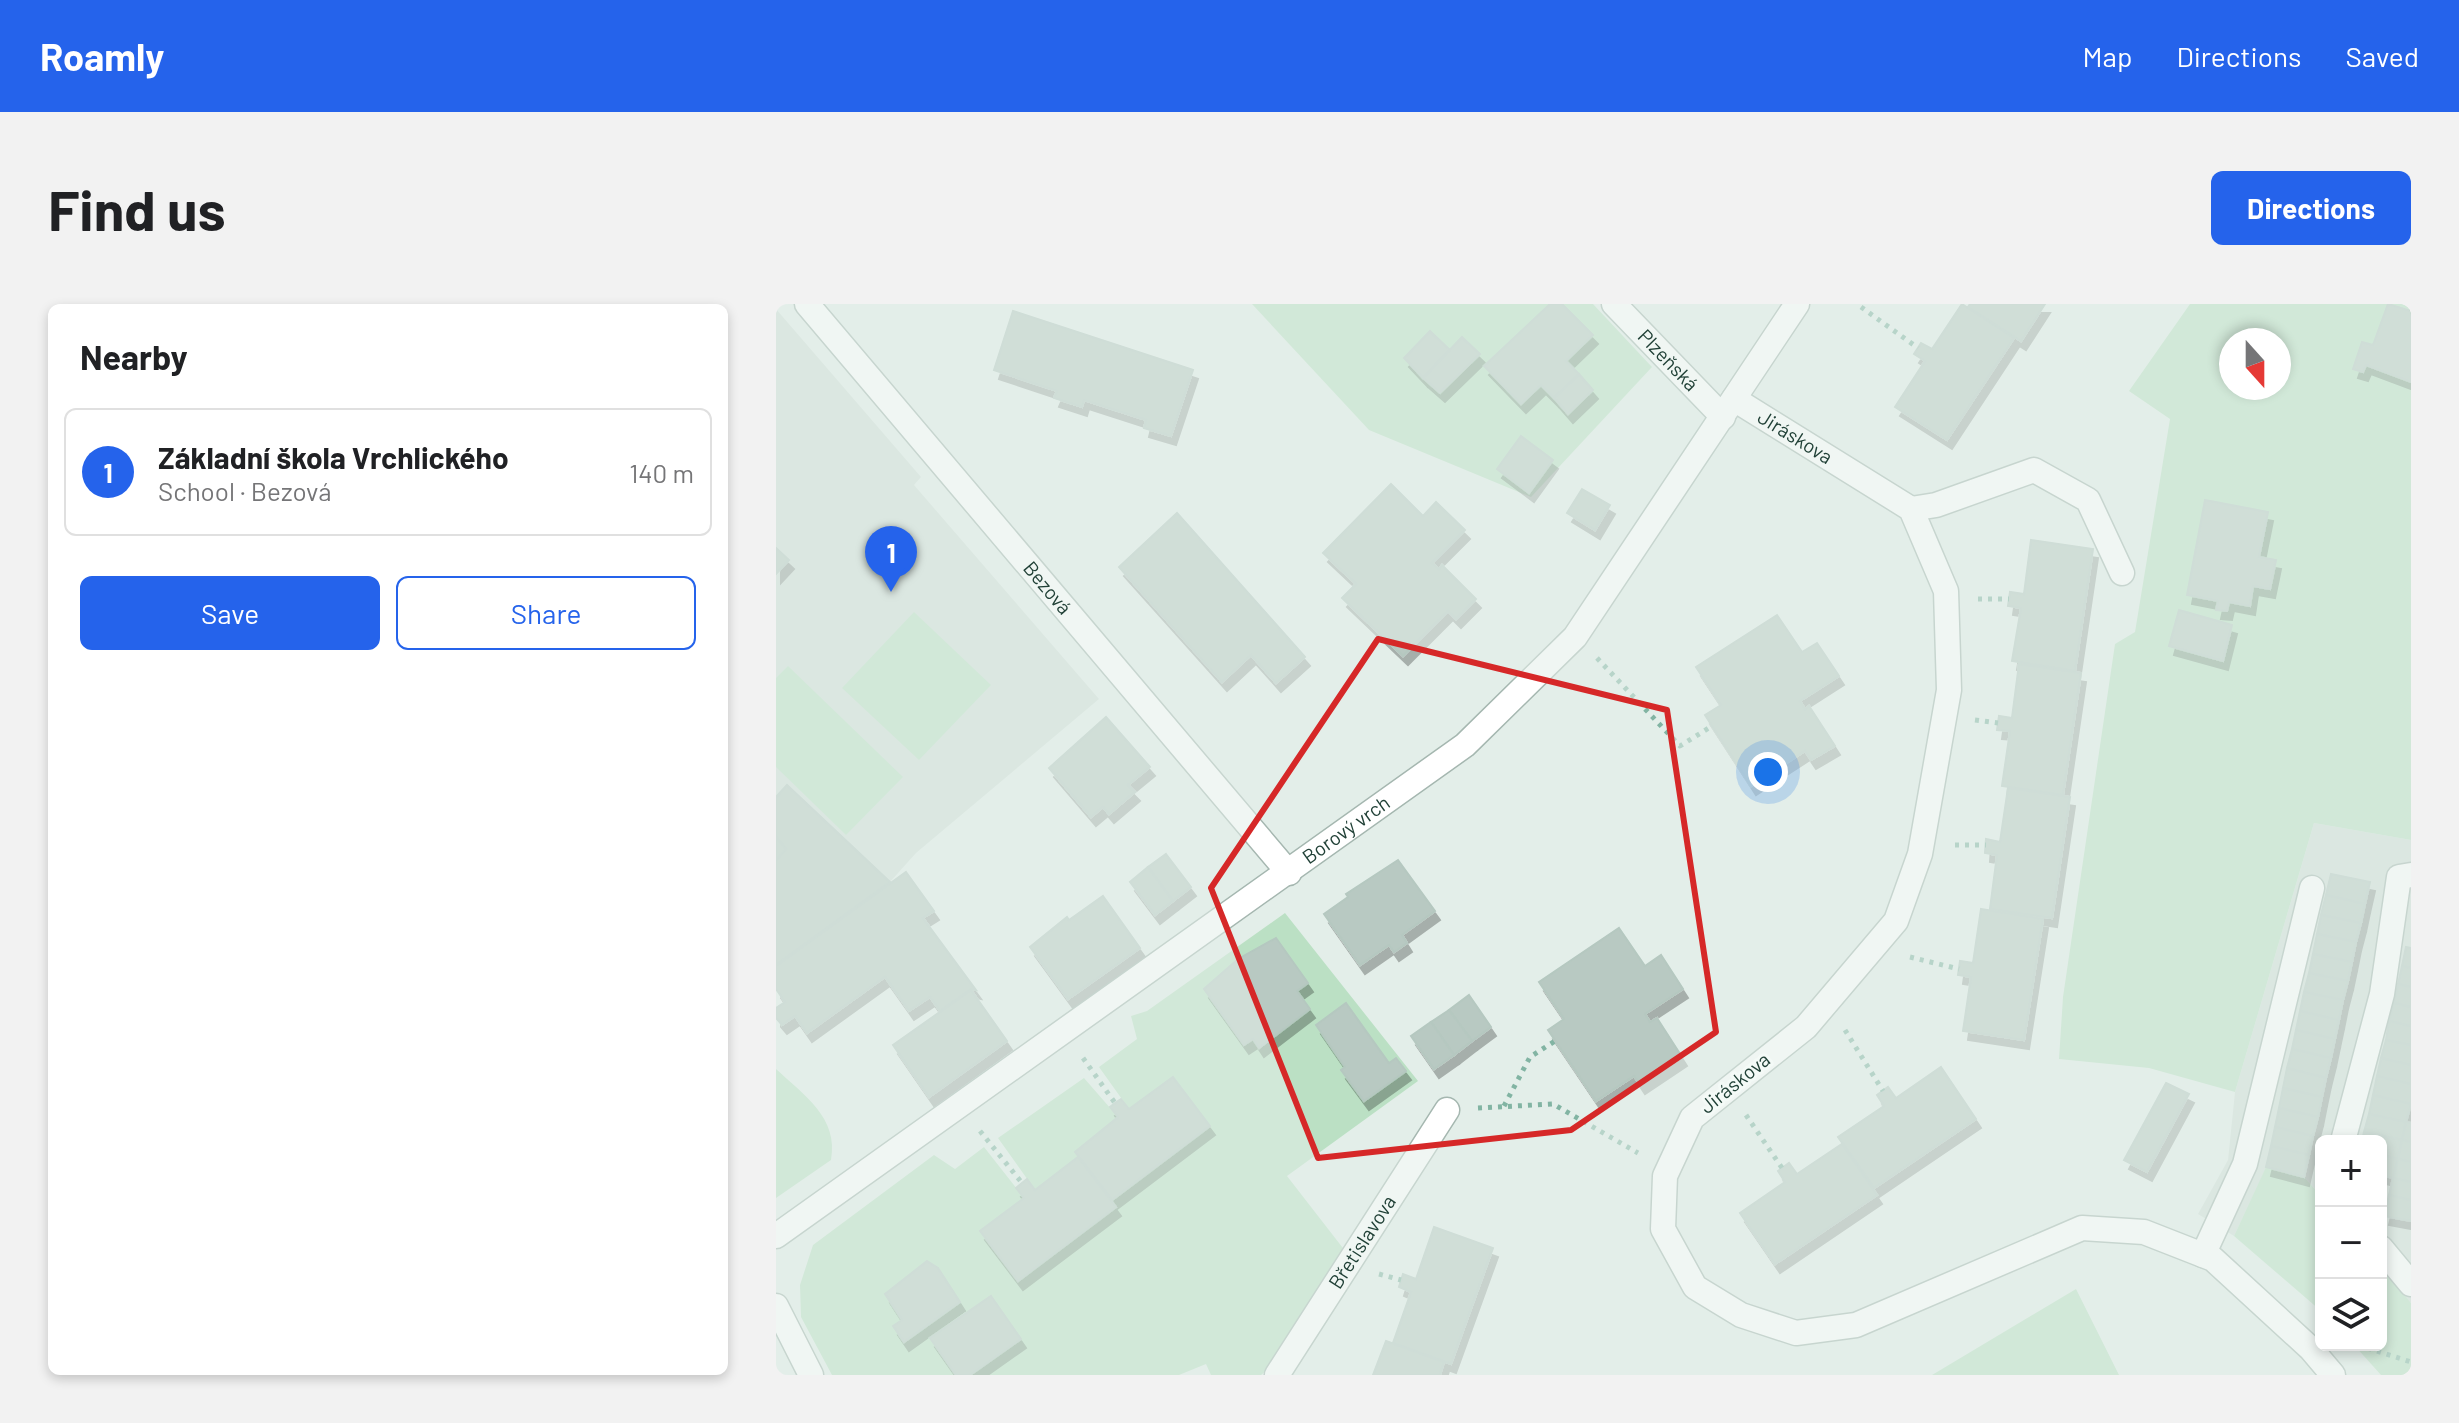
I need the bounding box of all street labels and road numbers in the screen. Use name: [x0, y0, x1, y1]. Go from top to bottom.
street label: Plzeňská: [1634, 324, 1704, 395]
street label: Jiráskova: [1754, 404, 1837, 468]
street label: Bezová: [1019, 556, 1077, 619]
street label: Borový vrch: [1297, 790, 1394, 868]
street label: Jiráskova: [1694, 1047, 1774, 1118]
street label: Břetislavova: [1323, 1190, 1400, 1293]

